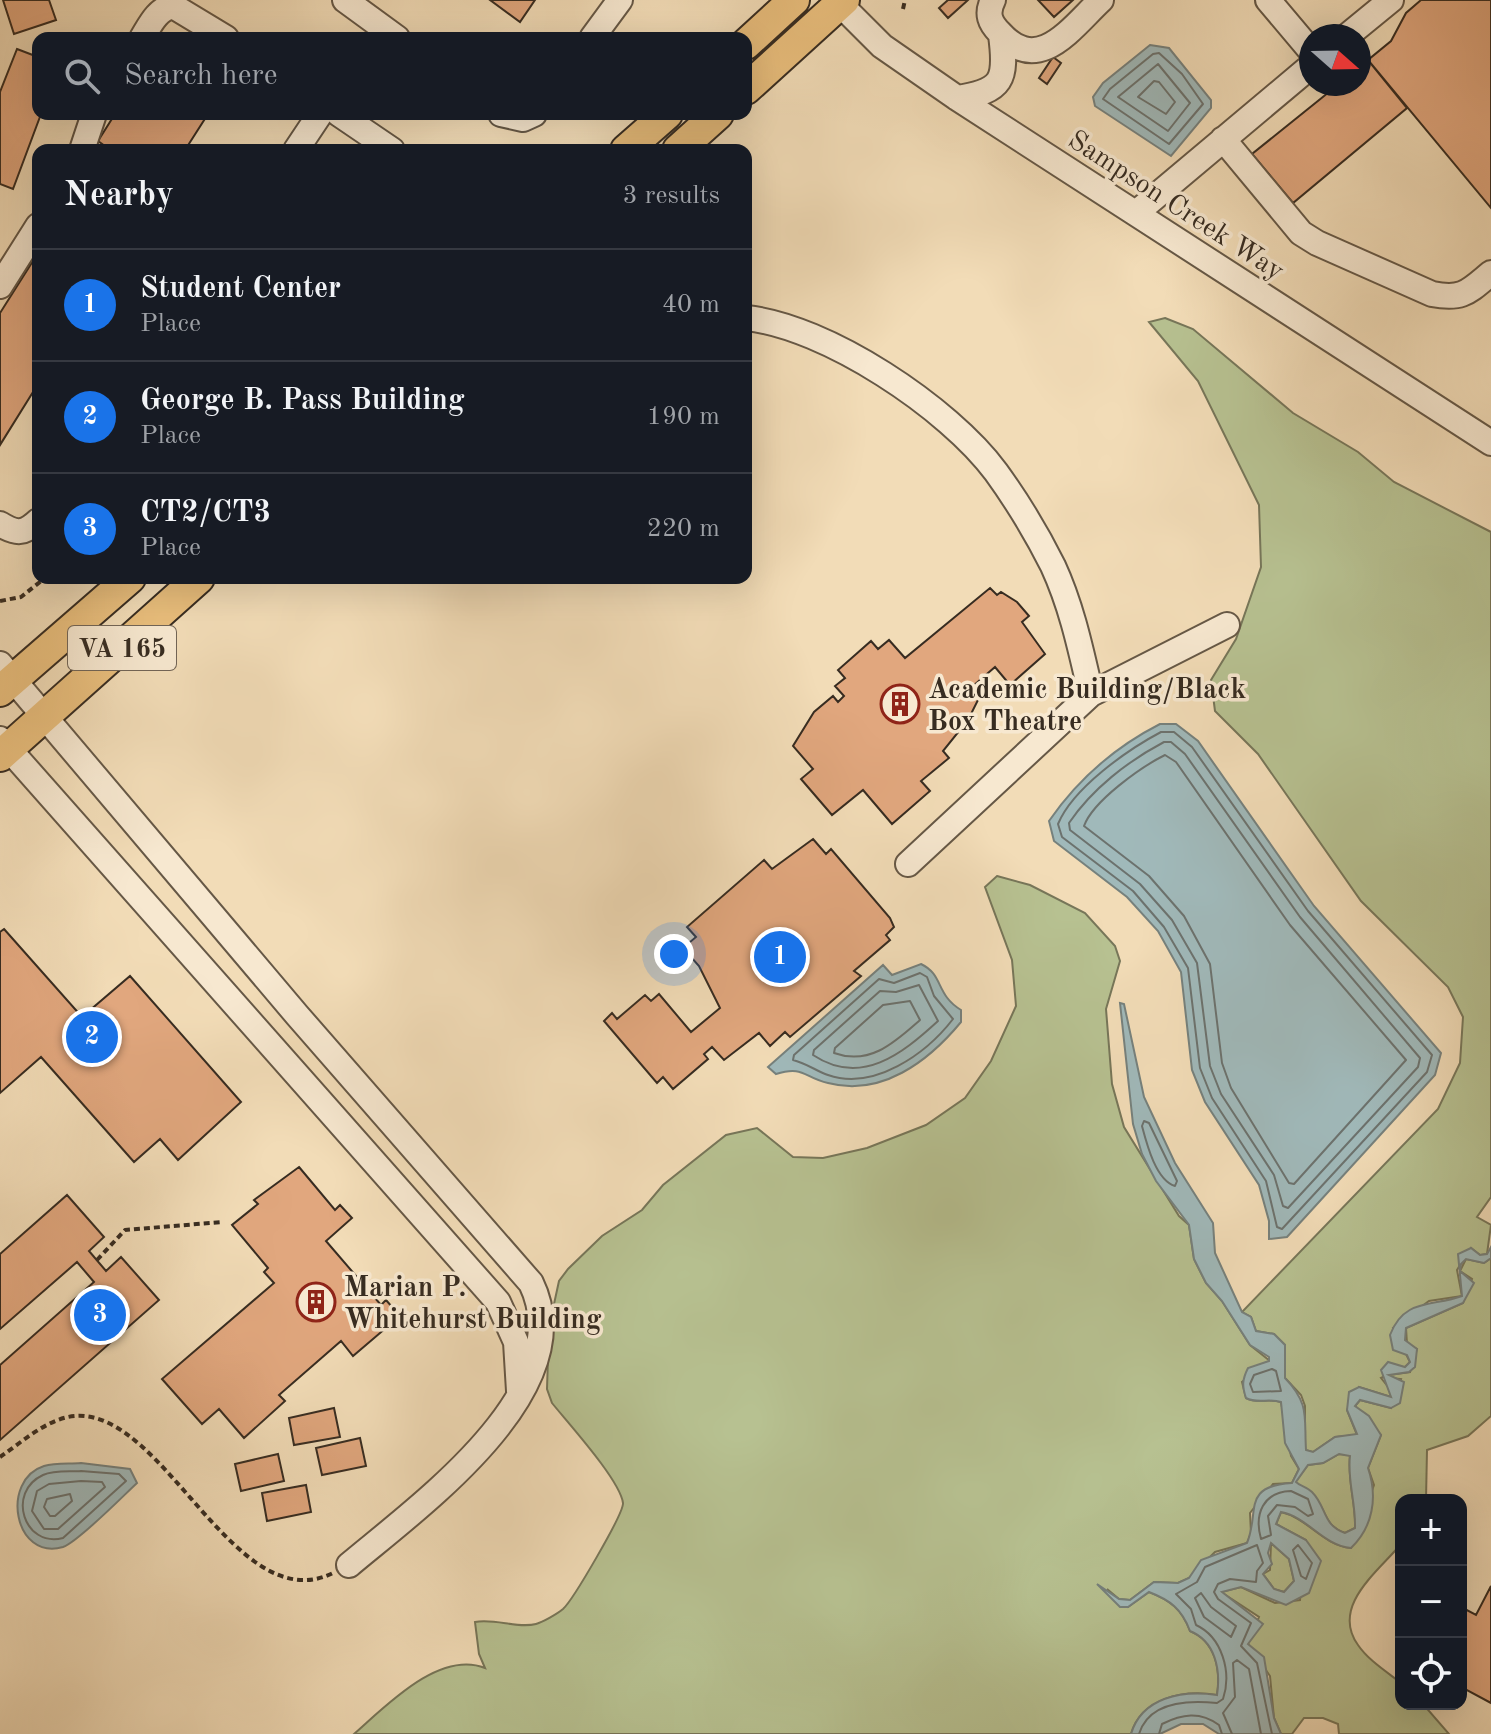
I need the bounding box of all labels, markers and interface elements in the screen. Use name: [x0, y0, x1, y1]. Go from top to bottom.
north arrow: [1299, 24, 1371, 96]
search box: [32, 32, 752, 120]
icon: search: [60, 54, 104, 98]
text: Search here: [124, 61, 278, 91]
street label: Sampson Creek Way: [1062, 126, 1288, 287]
text: Nearby: [64, 179, 174, 213]
text: 3 results: [622, 183, 720, 209]
text: Student Center: [140, 274, 341, 304]
text: 1: [82, 292, 98, 318]
text: 40 m: [662, 292, 720, 318]
text: Place: [140, 311, 201, 337]
text: George B. Pass Building: [140, 386, 465, 416]
text: 2: [82, 404, 98, 430]
text: 190 m: [647, 404, 720, 430]
text: Place: [140, 423, 201, 449]
text: CT2/CT3: [140, 498, 271, 528]
text: 3: [82, 516, 98, 542]
text: 220 m: [647, 516, 720, 542]
text: Place: [140, 535, 201, 561]
road number: VA 165: [68, 626, 176, 670]
place label: Academic Building/Black Box Theatre: [928, 677, 1246, 737]
building icon: Academic Building/Black Box Theatre: [879, 683, 921, 725]
pin: 1: [754, 927, 806, 987]
your location: [654, 934, 694, 974]
pin: 2: [66, 1007, 118, 1067]
place label: Marian P. Whitehurst Building: [344, 1275, 602, 1335]
building icon: Marian P. Whitehurst Building: [295, 1281, 337, 1323]
pin: 3: [74, 1285, 126, 1345]
map controls: [1395, 1494, 1467, 1710]
button: +: [1395, 1494, 1467, 1566]
button: −: [1395, 1566, 1467, 1638]
button: locate: [1395, 1638, 1467, 1710]

